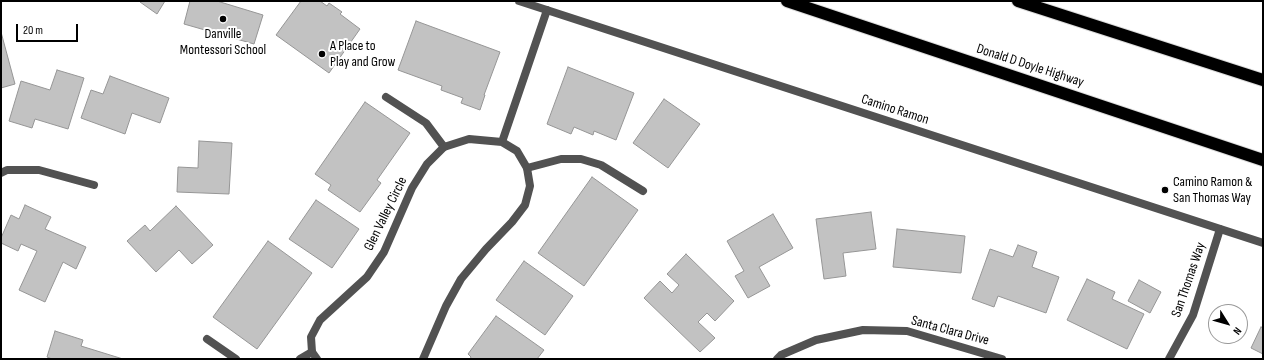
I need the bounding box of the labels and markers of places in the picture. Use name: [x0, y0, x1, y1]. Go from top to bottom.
marker: Danville Montessori School: [218, 14, 228, 24]
place label: Danville Montessori School: [180, 26, 266, 58]
place label: A Place to Play and Grow: [330, 38, 395, 70]
marker: A Place to Play and Grow: [317, 49, 327, 59]
place label: Camino Ramon & San Thomas Way: [1173, 174, 1252, 206]
marker: Camino Ramon & San Thomas Way: [1160, 185, 1170, 195]

